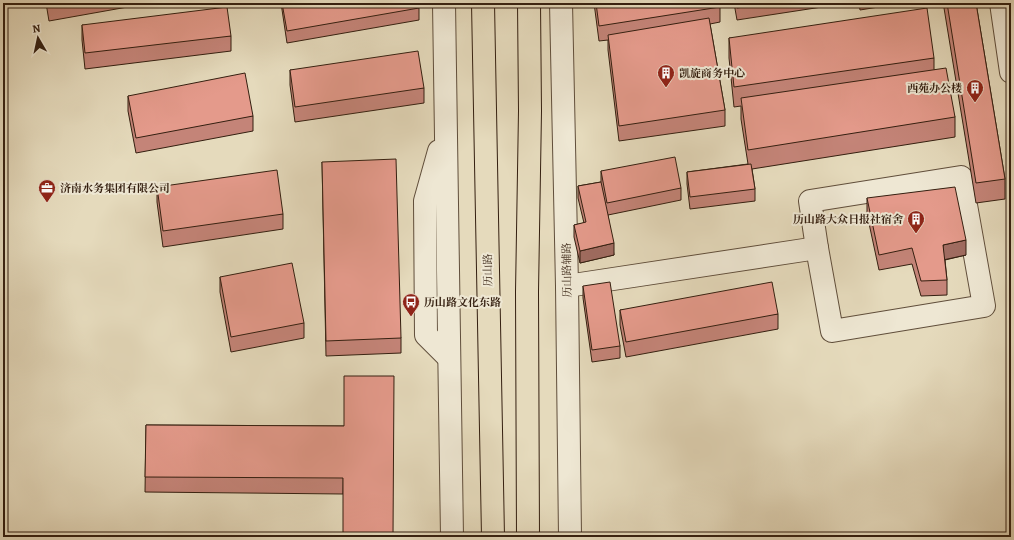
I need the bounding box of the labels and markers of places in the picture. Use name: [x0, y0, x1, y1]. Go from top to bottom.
building icon: 凯旋商务中心: [656, 63, 676, 88]
place label: 凯旋商务中心: [679, 66, 745, 81]
building icon: 西苑办公楼: [965, 78, 985, 103]
place label: 西苑办公楼: [907, 81, 962, 96]
office icon: 济南水务集团有限公司: [37, 178, 57, 203]
place label: 济南水务集团有限公司: [60, 181, 170, 196]
building icon: 历山路大众日报社宿舍: [906, 209, 926, 234]
place label: 历山路大众日报社宿舍: [793, 212, 904, 227]
bus stop icon: 历山路文化东路: [401, 292, 421, 317]
place label: 历山路文化东路: [424, 295, 501, 310]

